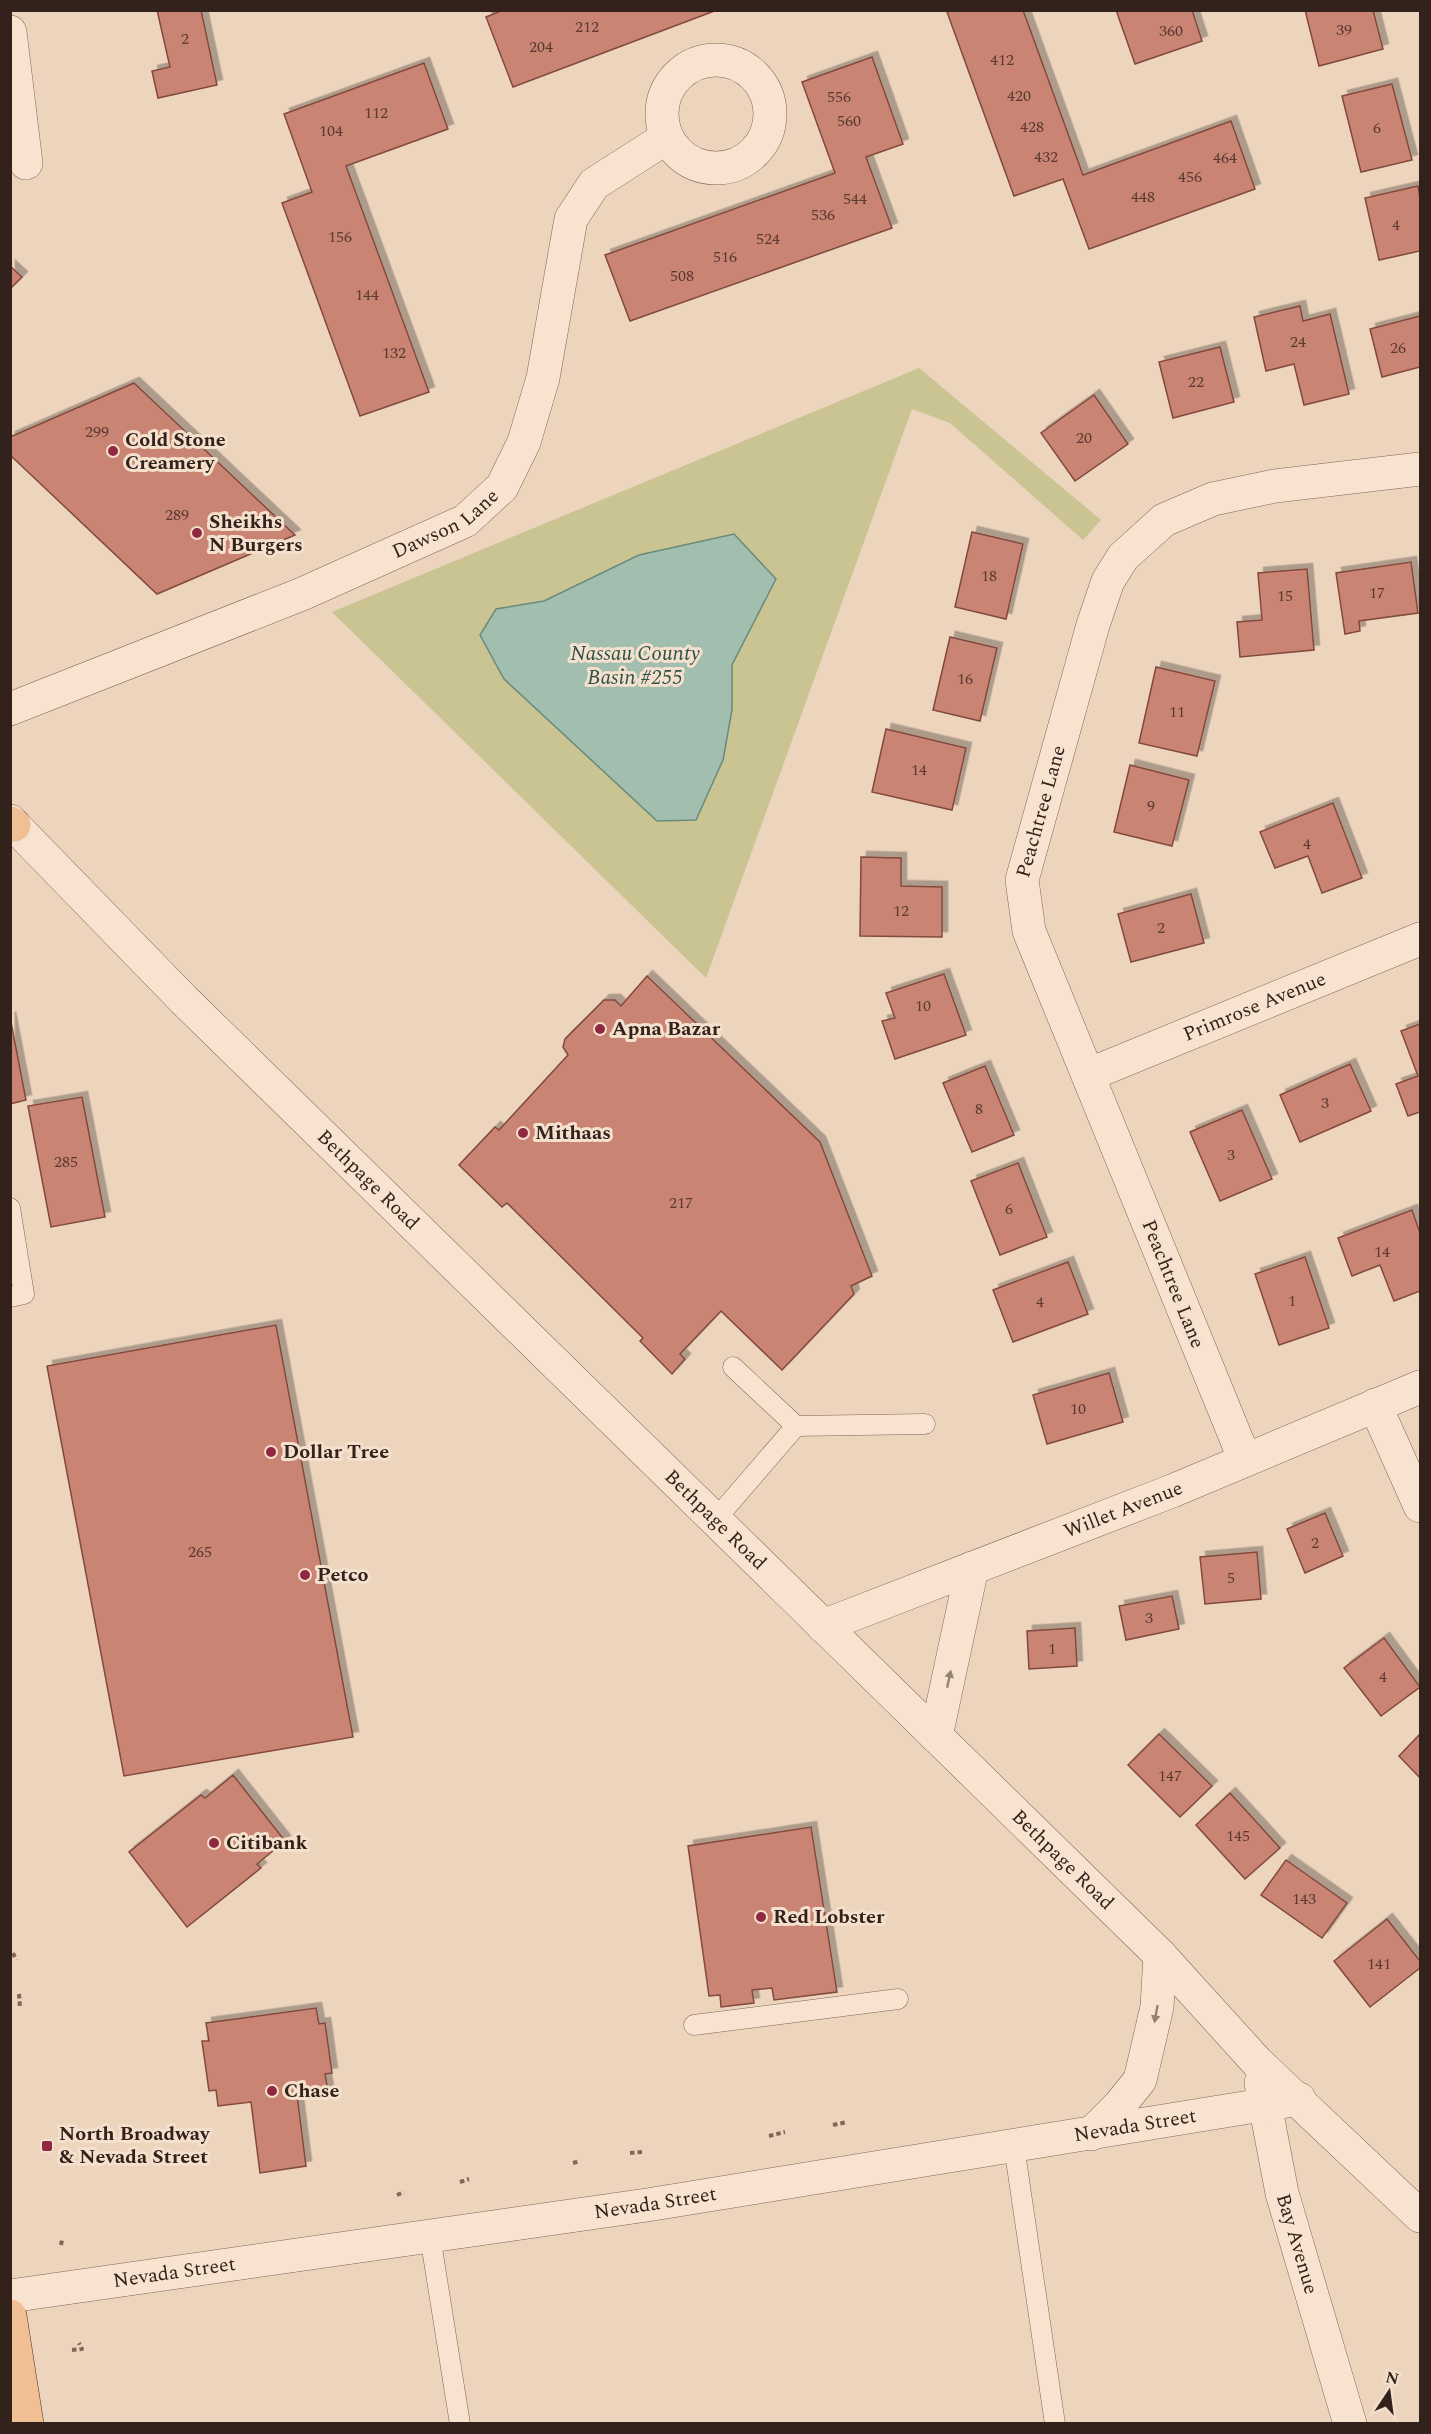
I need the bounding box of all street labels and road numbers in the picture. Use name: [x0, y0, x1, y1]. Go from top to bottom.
street label: Dawson Lane: [387, 482, 506, 567]
street label: Peachtree Lane: [1008, 742, 1074, 881]
street label: Primrose Avenue: [1178, 964, 1331, 1049]
street label: Bethpage Road: [310, 1123, 426, 1237]
street label: Peachtree Lane: [1134, 1215, 1212, 1353]
street label: Bethpage Road: [657, 1462, 774, 1577]
street label: Willet Avenue: [1059, 1473, 1187, 1546]
street label: Bethpage Road: [1005, 1802, 1121, 1917]
street label: Nevada Street: [1072, 2101, 1199, 2150]
street label: Nevada Street: [592, 2179, 719, 2227]
street label: Bay Avenue: [1268, 2190, 1326, 2298]
street label: Nevada Street: [111, 2249, 238, 2296]

